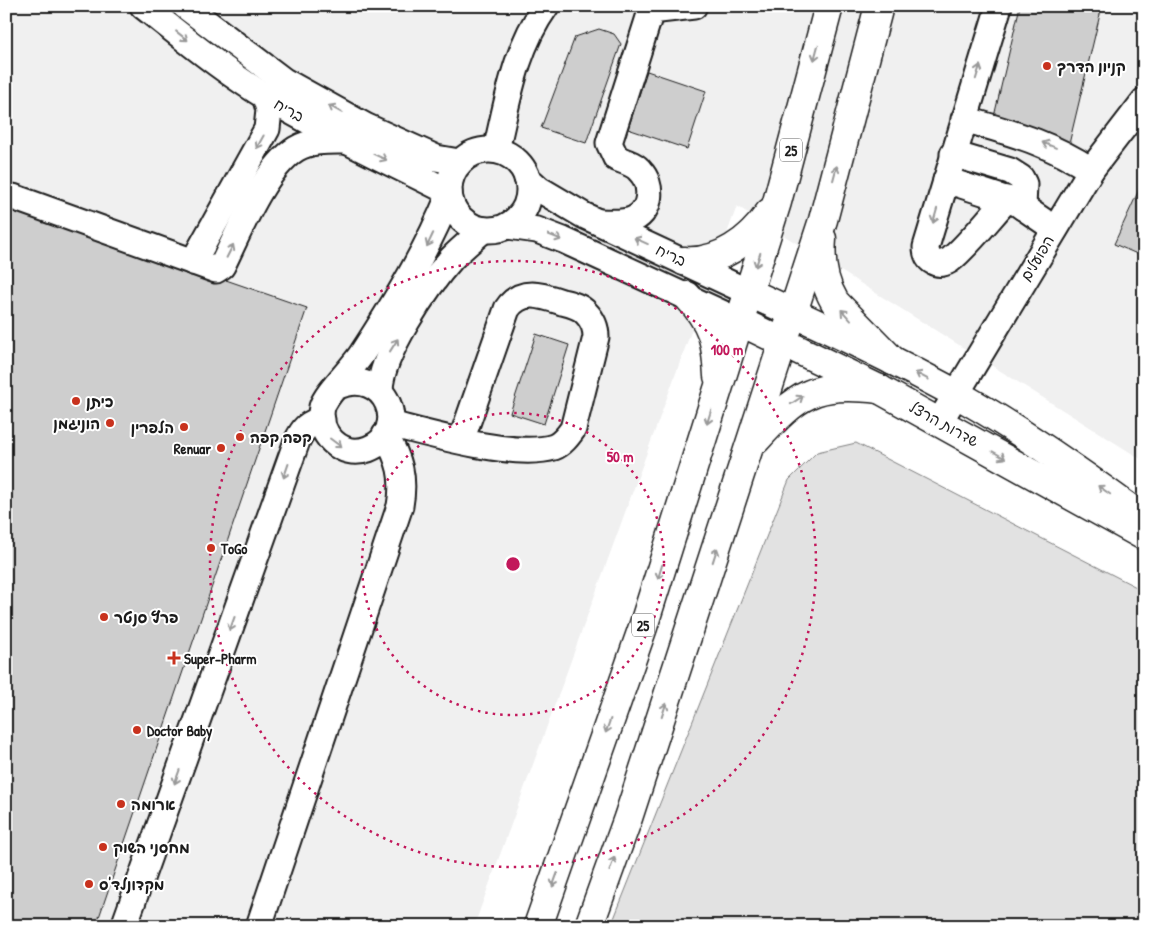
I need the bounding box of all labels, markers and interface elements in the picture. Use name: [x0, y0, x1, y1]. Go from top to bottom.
one-way arrow: [175, 31, 189, 41]
one-way arrow: [811, 45, 820, 61]
place label: קניון הדרך: [1057, 56, 1126, 77]
marker: קניון הדרך: [1041, 60, 1053, 72]
one-way arrow: [973, 64, 983, 80]
street label: בריח: [270, 93, 308, 127]
one-way arrow: [328, 104, 343, 114]
one-way arrow: [254, 134, 264, 148]
road number: 25: [780, 138, 802, 162]
one-way arrow: [1041, 140, 1056, 149]
one-way arrow: [372, 153, 387, 163]
one-way arrow: [831, 166, 840, 182]
one-way arrow: [930, 207, 940, 223]
street label: הפועלים: [1015, 231, 1059, 285]
one-way arrow: [425, 233, 435, 248]
one-way arrow: [547, 233, 562, 242]
one-way arrow: [634, 236, 649, 246]
street label: בריח: [652, 239, 690, 271]
one-way arrow: [226, 244, 235, 259]
one-way arrow: [753, 252, 763, 268]
one-way arrow: [840, 308, 852, 321]
one-way arrow: [389, 339, 399, 353]
text: 100 m: [711, 339, 743, 360]
one-way arrow: [916, 371, 930, 381]
place label: כיתן: [86, 391, 114, 412]
marker: כיתן: [70, 395, 82, 407]
one-way arrow: [789, 395, 803, 405]
street label: שדרות הרצל: [906, 396, 982, 452]
one-way arrow: [703, 409, 713, 425]
place label: הוניגמן: [53, 413, 100, 434]
marker: הוניגמן: [104, 417, 116, 429]
place label: הלפרין: [131, 417, 174, 438]
marker: הלפרין: [178, 421, 190, 433]
place label: קפה קפה: [250, 427, 312, 448]
marker: קפה קפה: [234, 431, 246, 443]
one-way arrow: [329, 437, 342, 448]
place label: Renuar: [174, 438, 211, 459]
marker: Renuar: [215, 442, 227, 454]
text: 50 m: [607, 446, 633, 467]
one-way arrow: [991, 450, 1005, 460]
one-way arrow: [281, 462, 290, 478]
one-way arrow: [1098, 485, 1112, 495]
place label: ToGo: [220, 538, 247, 559]
marker: ToGo: [205, 542, 217, 554]
one-way arrow: [710, 548, 720, 564]
centre of rings: [504, 555, 522, 573]
one-way arrow: [655, 564, 664, 580]
place label: פרץ סנטר: [114, 607, 178, 628]
marker: פרץ סנטר: [98, 611, 110, 623]
road number: 25: [632, 614, 654, 636]
one-way arrow: [227, 616, 236, 631]
place label: Super-Pharm: [184, 648, 256, 670]
marker: Super-Pharm: [168, 652, 180, 664]
one-way arrow: [660, 702, 669, 718]
one-way arrow: [603, 718, 613, 734]
place label: Doctor Baby: [147, 720, 213, 742]
marker: Doctor Baby: [131, 724, 143, 736]
one-way arrow: [172, 769, 181, 784]
place label: ארומה: [131, 794, 176, 815]
marker: ארומה: [115, 798, 127, 810]
place label: מחסני השוק: [113, 837, 190, 858]
marker: מחסני השוק: [97, 841, 109, 853]
one-way arrow: [608, 856, 617, 872]
one-way arrow: [550, 872, 559, 887]
place label: מקדונלד'ס: [99, 874, 164, 895]
marker: מקדונלד'ס: [83, 878, 95, 890]

